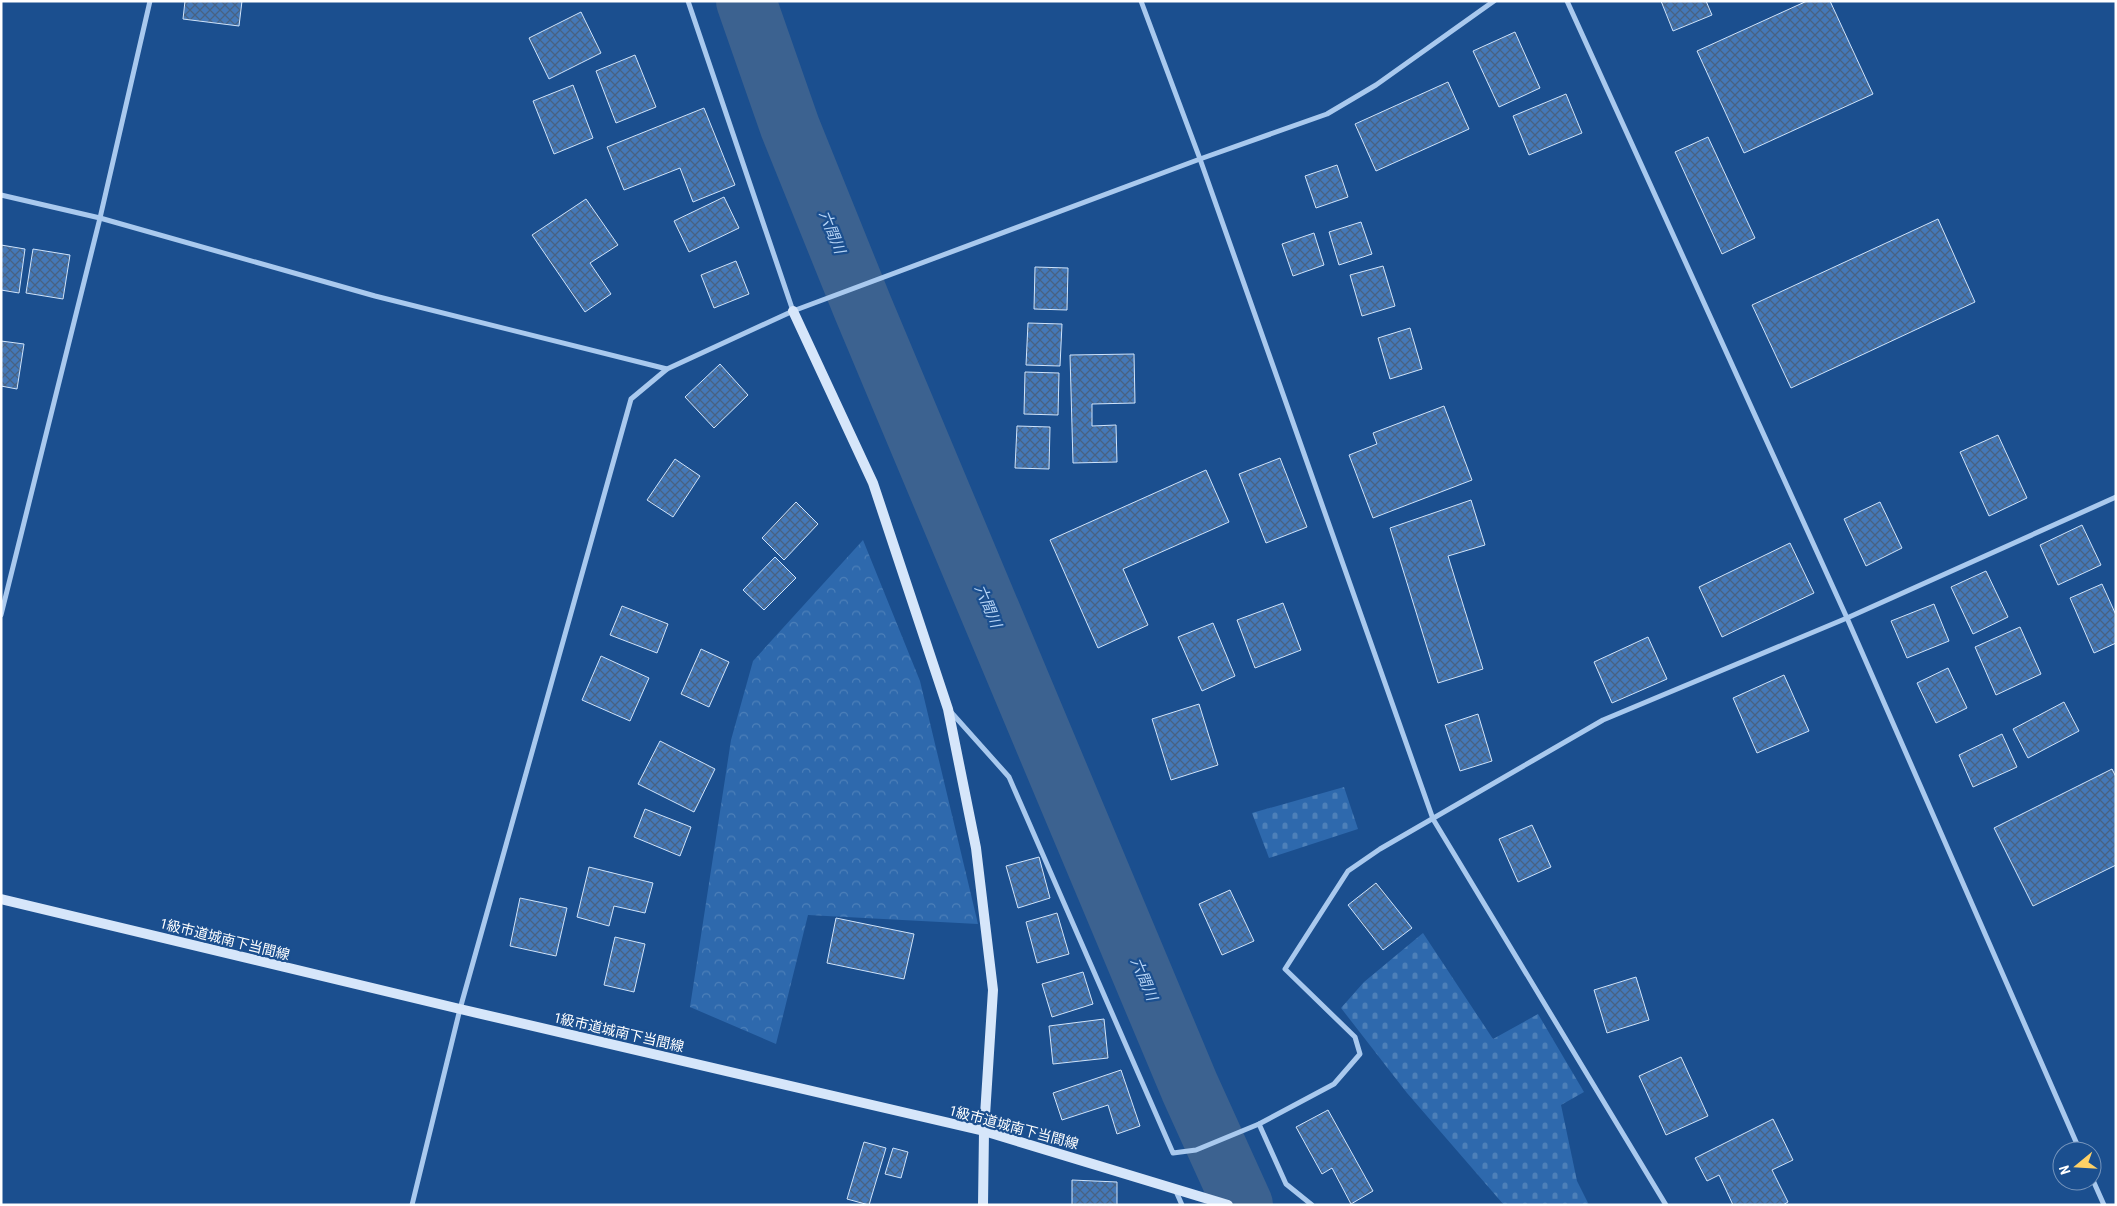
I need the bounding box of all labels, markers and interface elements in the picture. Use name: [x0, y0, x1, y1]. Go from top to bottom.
water label: 六間川: [815, 208, 850, 258]
water label: 六間川: [971, 582, 1006, 632]
street label: 1級市道城南下当間線: [159, 915, 291, 963]
water label: 六間川: [1127, 955, 1162, 1005]
street label: 1級市道城南下当間線: [552, 1009, 686, 1055]
street label: 1級市道城南下当間線: [948, 1102, 1080, 1152]
north arrow: [2052, 1141, 2102, 1191]
text: N: [2056, 1163, 2074, 1177]

